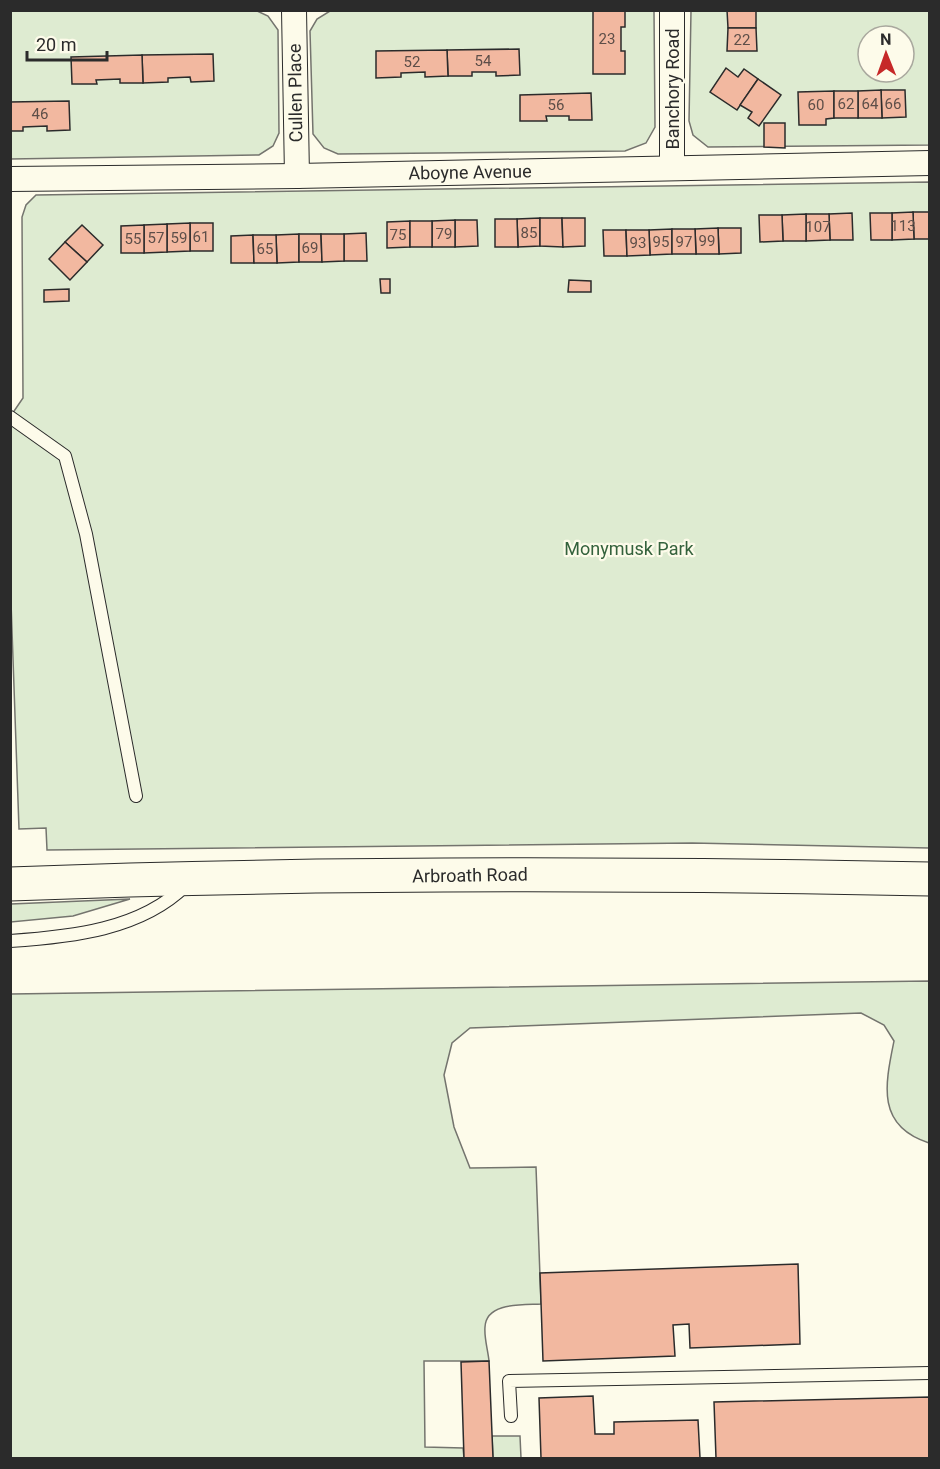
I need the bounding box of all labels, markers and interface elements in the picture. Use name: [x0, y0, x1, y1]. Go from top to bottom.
scale bar: [27, 24, 106, 62]
north arrow: [856, 24, 916, 84]
street label: Banchory Road: [662, 28, 683, 150]
house number: 23: [599, 30, 615, 48]
text: N: [880, 30, 892, 49]
house number: 22: [734, 31, 750, 49]
text: 20 m: [36, 34, 76, 55]
street label: Cullen Place: [284, 43, 306, 143]
house number: 54: [475, 52, 492, 70]
house number: 52: [404, 53, 420, 71]
house number: 62: [838, 95, 854, 113]
house number: 64: [862, 95, 879, 113]
house number: 66: [885, 95, 901, 113]
house number: 56: [548, 96, 564, 114]
house number: 60: [808, 96, 824, 114]
house number: 46: [32, 105, 48, 123]
street label: Aboyne Avenue: [408, 160, 532, 184]
house number: 113: [890, 217, 916, 235]
house number: 107: [805, 218, 831, 236]
house number: 85: [521, 224, 537, 242]
house number: 79: [436, 225, 452, 243]
house number: 75: [390, 226, 406, 244]
house number: 61: [193, 228, 209, 246]
house number: 57: [148, 229, 164, 247]
house number: 59: [171, 229, 187, 247]
house number: 55: [125, 230, 141, 248]
house number: 99: [699, 232, 715, 250]
house number: 95: [653, 233, 669, 251]
house number: 97: [676, 233, 692, 251]
house number: 93: [630, 234, 646, 252]
house number: 69: [302, 239, 318, 257]
house number: 65: [257, 240, 273, 258]
park label: Monymusk Park: [564, 538, 695, 559]
street label: Arbroath Road: [412, 863, 528, 887]

